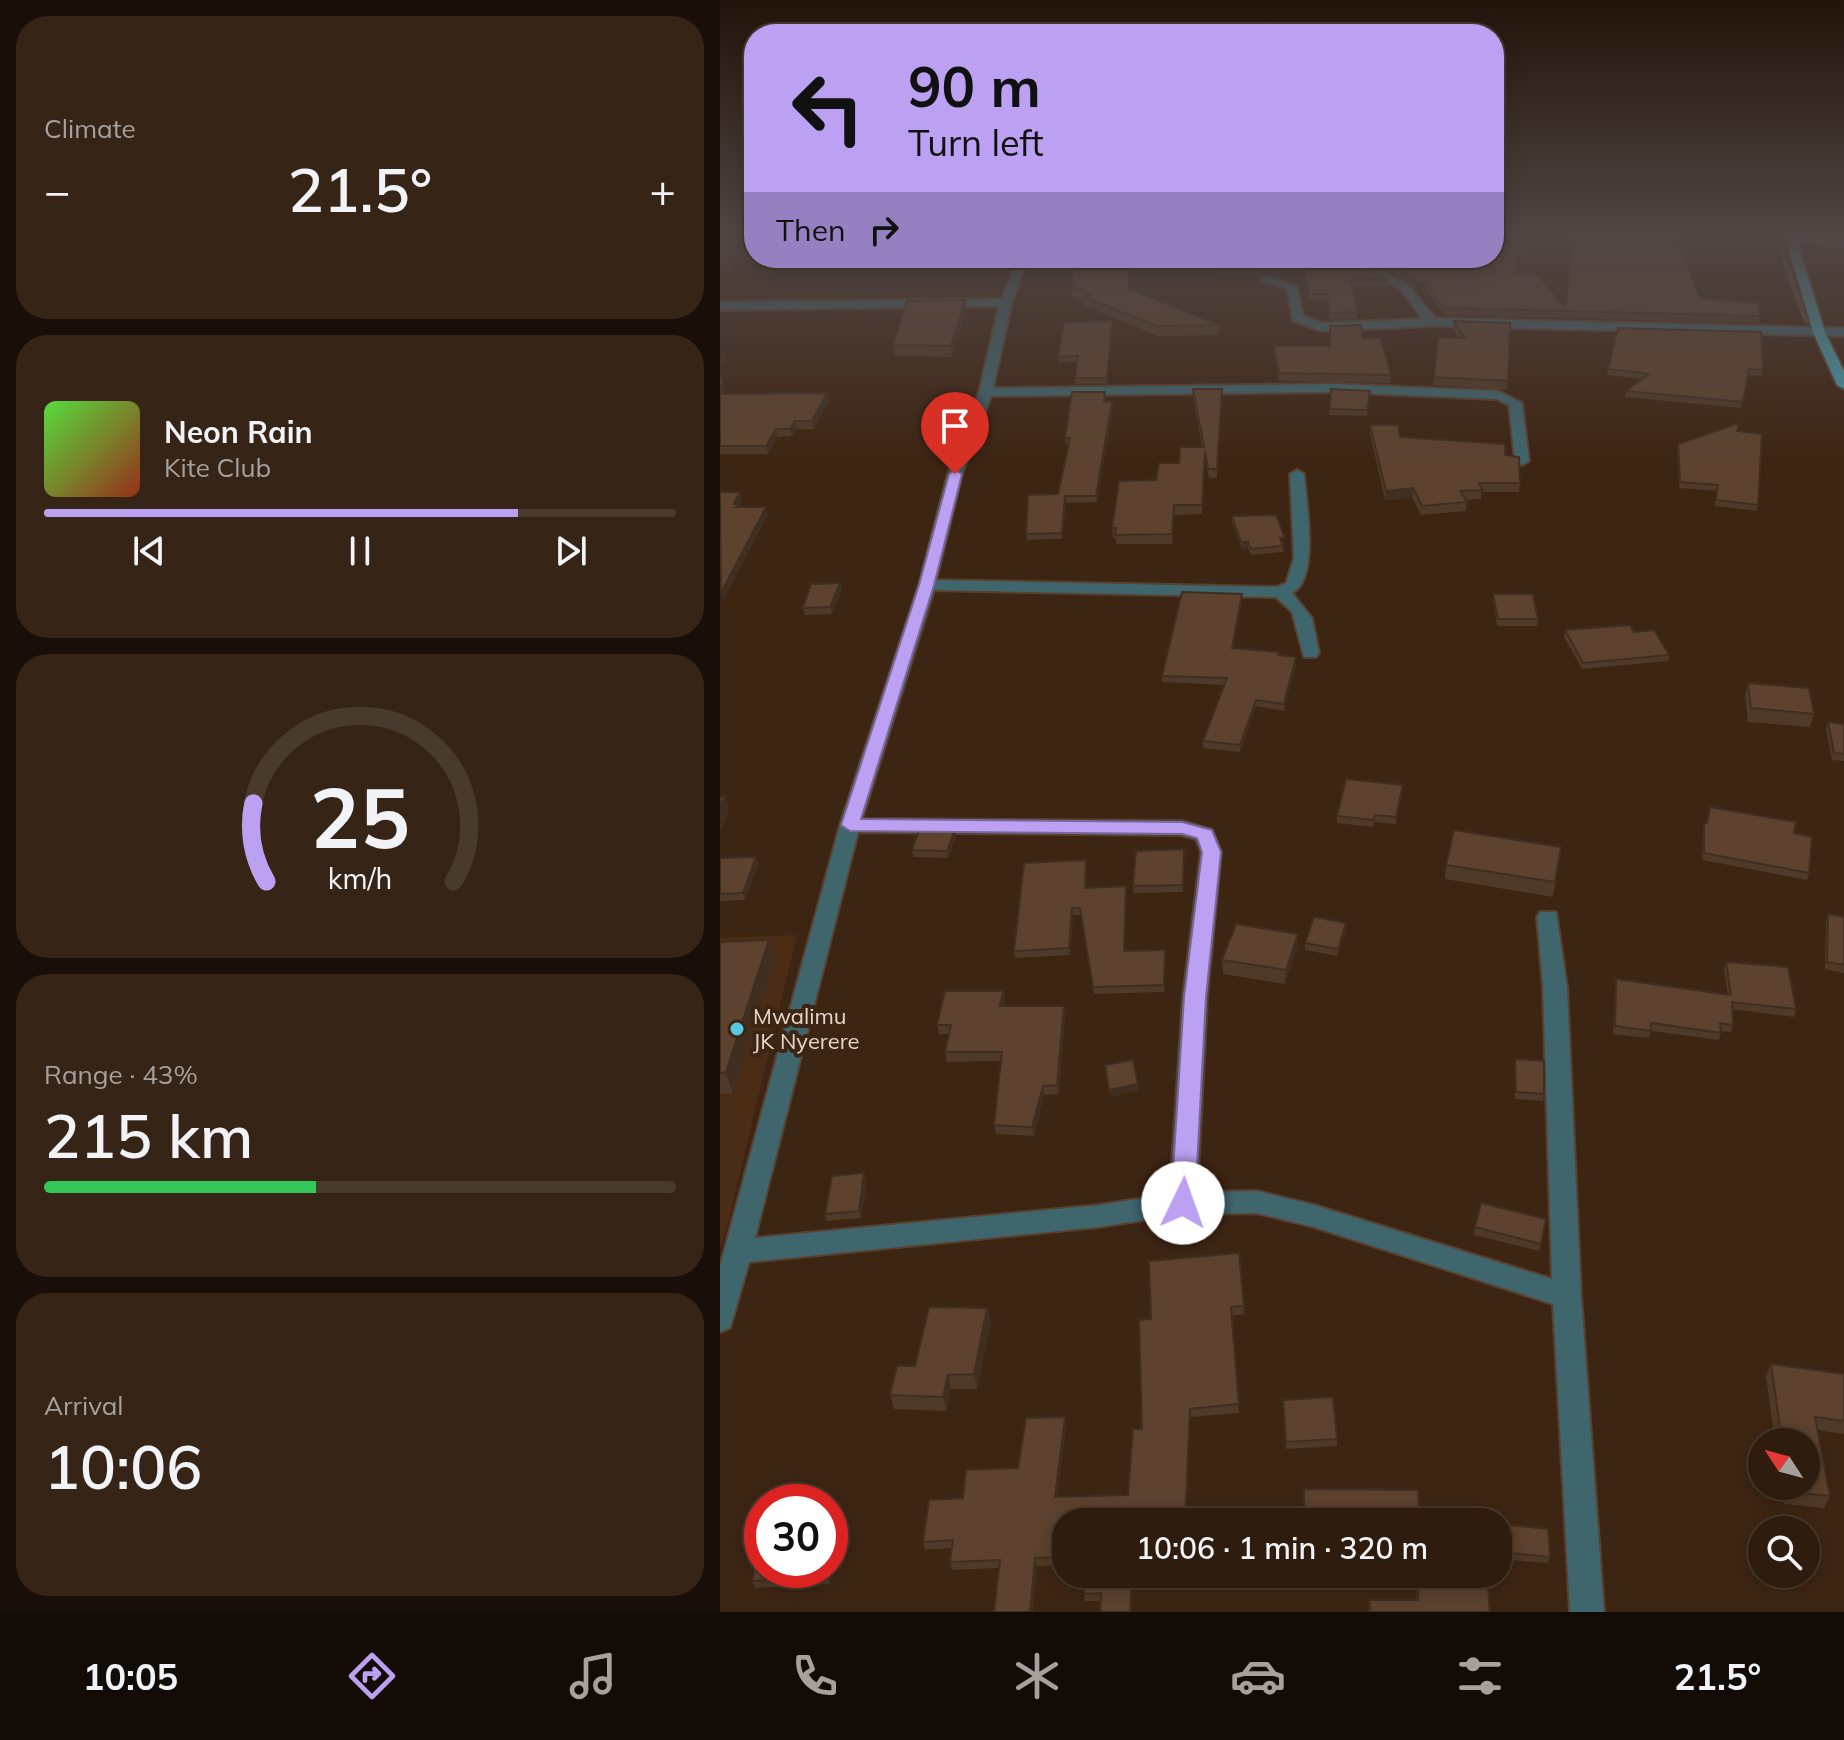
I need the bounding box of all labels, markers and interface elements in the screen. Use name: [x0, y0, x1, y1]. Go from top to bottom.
text: 90 m: [908, 51, 1041, 121]
icon: left: [776, 56, 880, 160]
text: Climate: [44, 112, 136, 145]
text: Turn left: [908, 120, 1044, 165]
text: 21.5°: [288, 152, 432, 227]
text: −: [44, 163, 70, 218]
text: +: [650, 163, 676, 218]
icon: right: [862, 208, 906, 252]
text: Then: [776, 211, 846, 249]
pin: [921, 392, 989, 474]
icon: arrive: [933, 404, 977, 448]
text: Neon Rain: [164, 413, 313, 451]
text: Kite Club: [164, 451, 271, 484]
icon: previous: [127, 529, 171, 573]
icon: pause: [338, 529, 382, 573]
icon: next: [549, 529, 593, 573]
text: 25: [310, 764, 410, 869]
text: km/h: [328, 860, 392, 896]
place label: Mwalimu JK Nyerere: [753, 1002, 859, 1055]
marker: Mwalimu JK Nyerere: [728, 1020, 746, 1038]
text: Range · 43%: [44, 1058, 198, 1091]
text: 215 km: [44, 1098, 253, 1173]
position arrow: [1141, 1161, 1225, 1245]
text: Arrival: [44, 1389, 124, 1422]
north arrow: [1748, 1428, 1820, 1500]
map controls: [1748, 1428, 1820, 1588]
text: 10:06: [44, 1429, 202, 1504]
speed limit sign: 30: [744, 1484, 848, 1588]
button: search: [1748, 1516, 1820, 1588]
text: 10:06 · 1 min · 320 m: [1136, 1529, 1428, 1567]
icon: directions: [344, 1648, 400, 1704]
icon: music: [565, 1648, 621, 1704]
icon: phone: [787, 1648, 843, 1704]
icon: climate: [1009, 1648, 1065, 1704]
icon: car: [1230, 1648, 1286, 1704]
icon: filters: [1452, 1648, 1508, 1704]
text: 10:05: [83, 1654, 178, 1699]
text: 21.5°: [1674, 1654, 1761, 1699]

